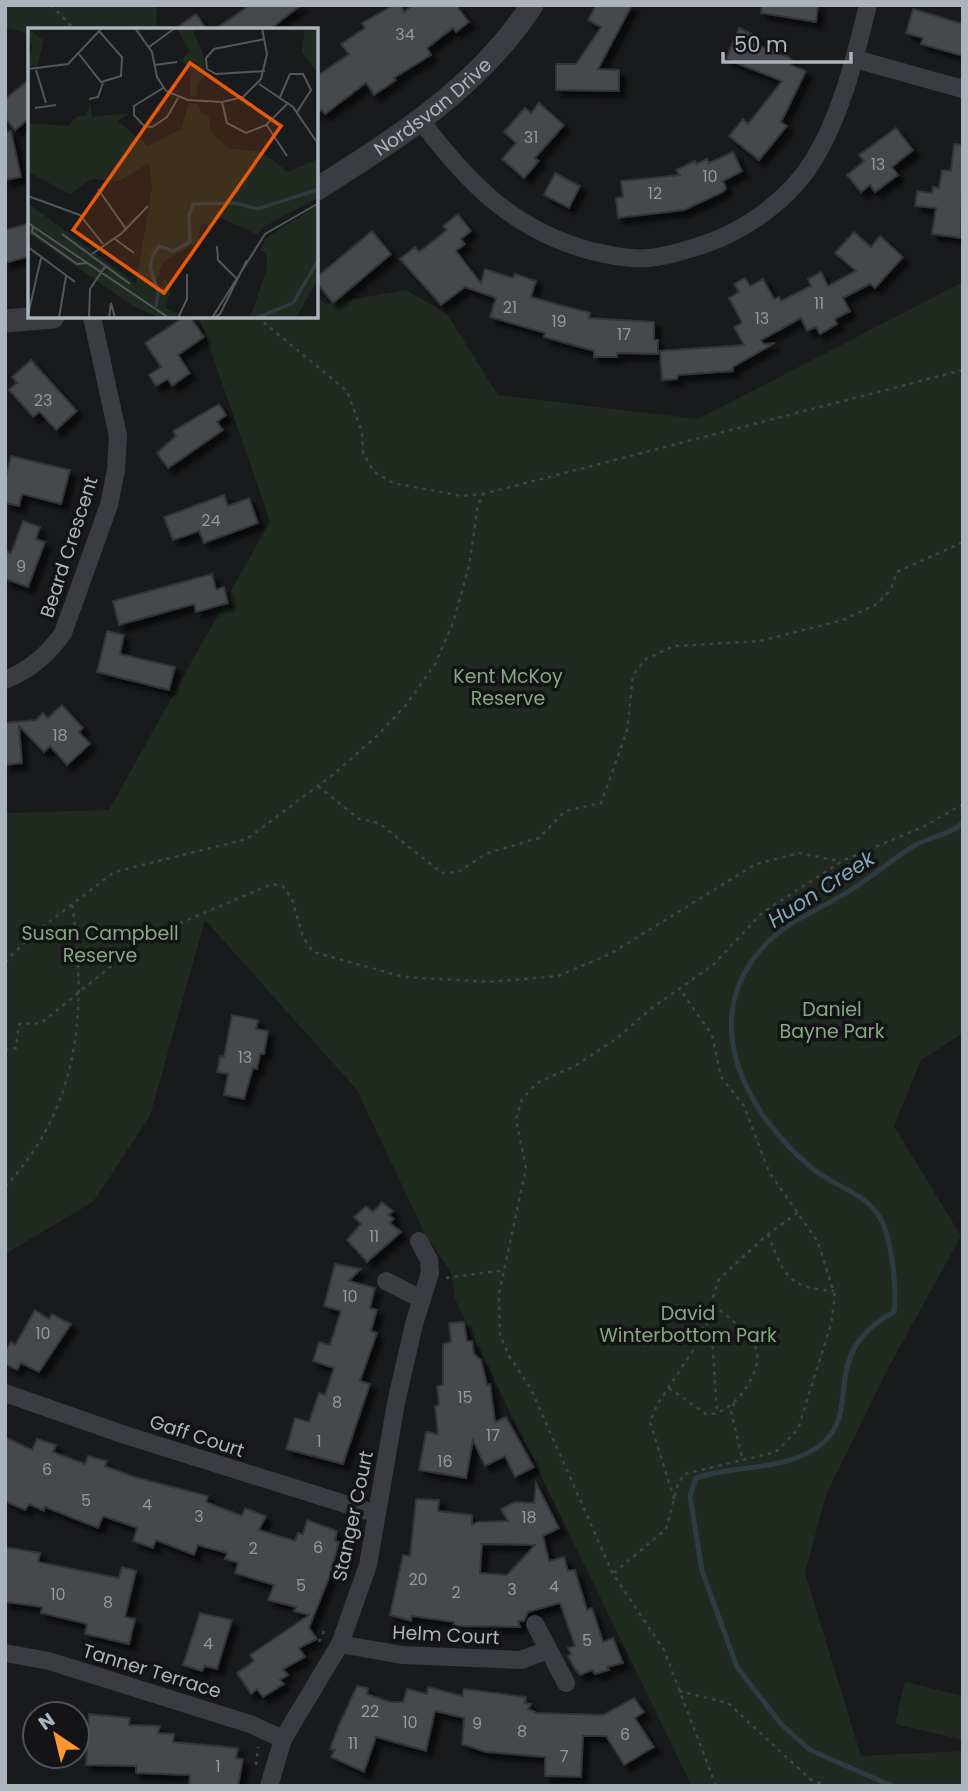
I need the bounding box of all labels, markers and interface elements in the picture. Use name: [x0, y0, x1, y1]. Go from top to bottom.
scale bar: [723, 21, 851, 65]
house number: 34: [395, 23, 415, 46]
inset map: [28, 28, 318, 318]
text: 50 m: [734, 30, 788, 59]
street label: Nordsvan Drive: [368, 51, 497, 162]
house number: 31: [524, 126, 538, 149]
house number: 13: [871, 153, 885, 176]
house number: 10: [702, 165, 718, 188]
house number: 12: [648, 182, 662, 205]
house number: 11: [814, 292, 824, 315]
house number: 21: [503, 296, 517, 319]
house number: 13: [755, 307, 769, 330]
house number: 19: [551, 310, 567, 333]
house number: 17: [617, 323, 631, 346]
house number: 23: [34, 389, 52, 412]
street label: Beard Crescent: [33, 473, 105, 621]
house number: 24: [201, 509, 221, 532]
house number: 9: [16, 555, 26, 578]
park label: Kent McKoy Reserve: [453, 663, 563, 712]
house number: 18: [52, 724, 68, 747]
water label: Huon Creek: [762, 843, 881, 934]
park label: Susan Campbell Reserve: [21, 920, 179, 969]
park label: Daniel Bayne Park: [780, 996, 885, 1045]
house number: 13: [238, 1046, 252, 1069]
house number: 11: [369, 1225, 379, 1248]
house number: 10: [342, 1285, 358, 1308]
park label: David Winterbottom Park: [599, 1300, 777, 1349]
house number: 10: [35, 1322, 51, 1345]
house number: 15: [457, 1386, 473, 1409]
house number: 8: [332, 1391, 342, 1414]
street label: Gaff Court: [146, 1408, 248, 1464]
house number: 17: [486, 1424, 500, 1447]
house number: 1: [316, 1430, 322, 1453]
street label: Stanger Court: [326, 1448, 380, 1584]
house number: 16: [437, 1450, 453, 1473]
house number: 6: [42, 1458, 52, 1481]
house number: 5: [81, 1489, 91, 1512]
house number: 4: [142, 1493, 152, 1516]
house number: 3: [194, 1505, 204, 1528]
house number: 18: [521, 1506, 537, 1529]
house number: 6: [313, 1536, 323, 1559]
house number: 2: [248, 1537, 258, 1560]
house number: 20: [408, 1568, 428, 1591]
house number: 5: [296, 1574, 306, 1597]
house number: 4: [549, 1575, 559, 1598]
house number: 3: [507, 1578, 517, 1601]
house number: 2: [451, 1581, 461, 1604]
house number: 10: [50, 1583, 66, 1606]
house number: 8: [103, 1591, 113, 1614]
street label: Helm Court: [392, 1619, 500, 1651]
house number: 5: [582, 1629, 592, 1652]
house number: 4: [203, 1632, 213, 1655]
street label: Tanner Terrace: [79, 1637, 225, 1705]
north arrow: [21, 1700, 91, 1770]
house number: 22: [361, 1700, 379, 1723]
text: N: [33, 1706, 60, 1737]
house number: 10: [402, 1711, 418, 1734]
house number: 9: [472, 1712, 482, 1735]
house number: 8: [517, 1720, 527, 1743]
house number: 6: [620, 1723, 630, 1746]
house number: 11: [348, 1732, 358, 1755]
house number: 7: [560, 1745, 569, 1768]
house number: 1: [215, 1755, 221, 1778]

